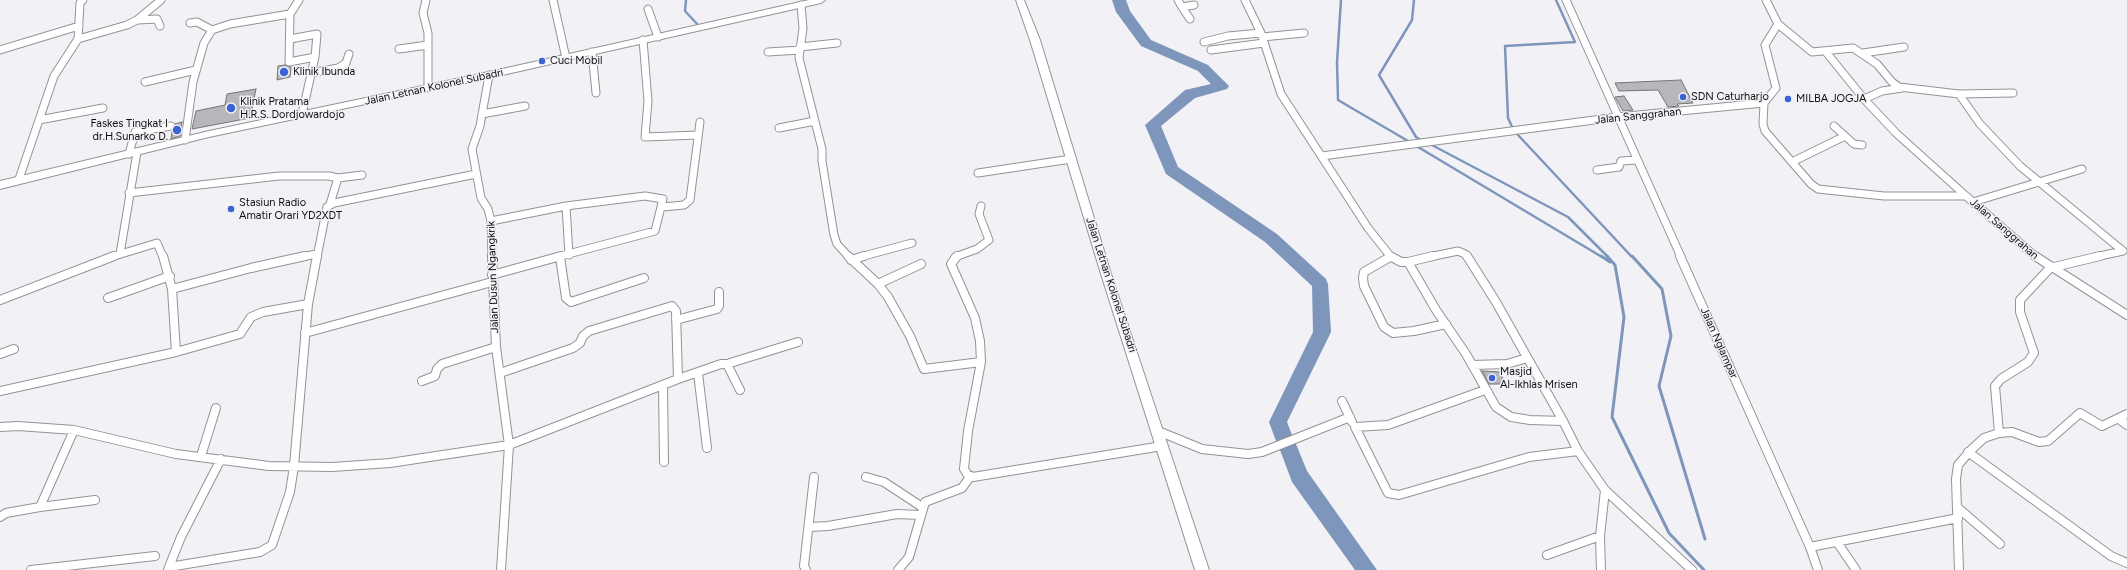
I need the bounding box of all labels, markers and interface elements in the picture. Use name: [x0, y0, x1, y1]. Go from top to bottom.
place label: Cuci Mobil: [550, 54, 602, 68]
marker: Cuci Mobil: [537, 56, 547, 66]
place label: Klinik Ibunda: [293, 65, 355, 79]
marker: Klinik Ibunda: [278, 66, 290, 78]
street label: Jalan Letnan Kolonel Subadri: [363, 66, 505, 108]
place label: SDN Caturharjo: [1691, 90, 1769, 104]
marker: SDN Caturharjo: [1678, 92, 1688, 102]
place label: MILBA JOGJA: [1796, 92, 1867, 106]
marker: MILBA JOGJA: [1783, 94, 1793, 104]
place label: Klinik Pratama H.R.S. Dordjowardojo: [240, 95, 345, 121]
marker: Klinik Pratama H.R.S. Dordjowardojo: [225, 102, 237, 114]
street label: Jalan Sanggrahan: [1594, 105, 1682, 127]
place label: Faskes Tingkat I dr.H.Sunarko D.: [90, 117, 168, 143]
marker: Faskes Tingkat I dr.H.Sunarko D.: [171, 124, 183, 136]
place label: Stasiun Radio Amatir Orari YD2XDT: [239, 196, 342, 222]
street label: Jalan Sanggrahan: [1967, 196, 2041, 262]
marker: Stasiun Radio Amatir Orari YD2XDT: [226, 204, 236, 214]
street label: Jalan Letnan Kolonel Subadri: [1083, 216, 1139, 354]
street label: Jalan Dusun Ngangkrik: [484, 221, 502, 333]
street label: Jalan Nglampar: [1697, 305, 1741, 381]
place label: Masjid Al-Ikhlas Mrisen: [1500, 365, 1578, 391]
marker: Masjid Al-Ikhlas Mrisen: [1487, 373, 1497, 383]

